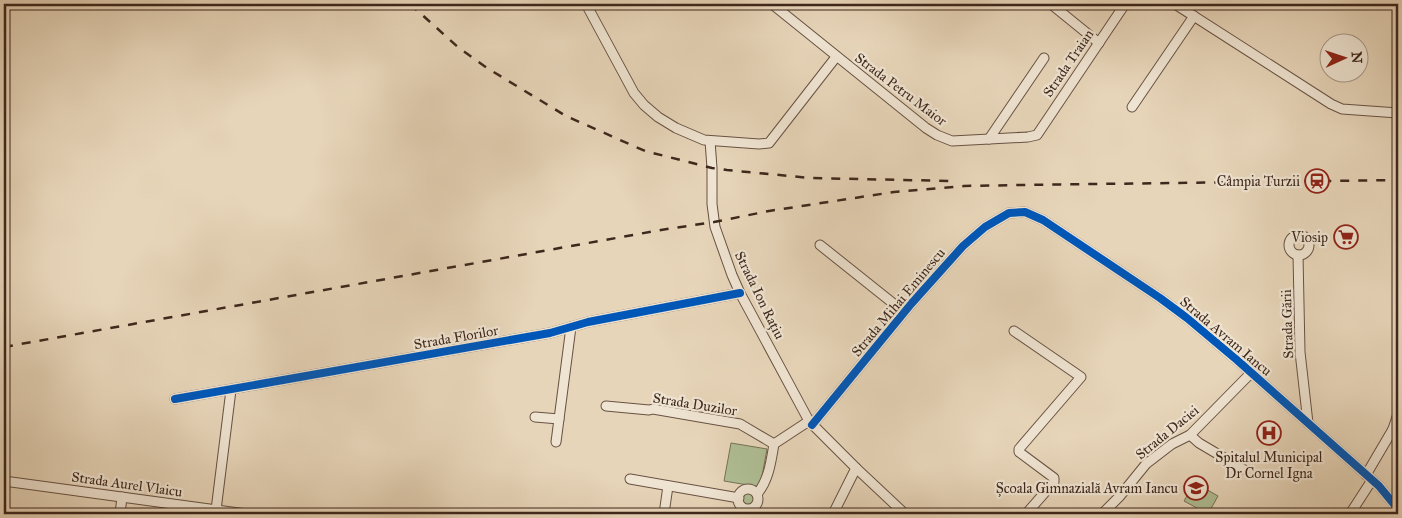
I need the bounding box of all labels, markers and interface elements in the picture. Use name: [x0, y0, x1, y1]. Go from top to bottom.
street label: Strada Traian: [1040, 26, 1097, 100]
north arrow: [1320, 32, 1370, 82]
street label: Strada Petru Maior: [851, 49, 951, 130]
text: N: [1348, 51, 1365, 64]
station icon: Câmpia Turzii: [1304, 168, 1330, 194]
place label: Câmpia Turzii: [1217, 173, 1300, 190]
supermarket icon: Viosip: [1333, 224, 1359, 250]
place label: Viosip: [1290, 229, 1328, 246]
street label: Strada Mihai Eminescu: [848, 244, 949, 360]
street label: Strada Ion Rațiu: [731, 249, 788, 342]
street label: Strada Gării: [1278, 289, 1297, 359]
street label: Strada Avram Iancu: [1176, 293, 1275, 380]
street label: Strada Florilor: [413, 322, 500, 353]
street label: Strada Duzilor: [652, 389, 739, 420]
street label: Strada Daciei: [1132, 402, 1202, 463]
hospital icon: Spitalul Municipal Dr Cornel Igna: [1256, 420, 1282, 446]
place label: Spitalul Municipal Dr Cornel Igna: [1215, 449, 1323, 482]
street label: Strada Aurel Vlaicu: [70, 468, 184, 501]
school or university icon: Școala Gimnazială Avram Iancu: [1183, 475, 1209, 501]
place label: Școala Gimnazială Avram Iancu: [996, 480, 1179, 497]

